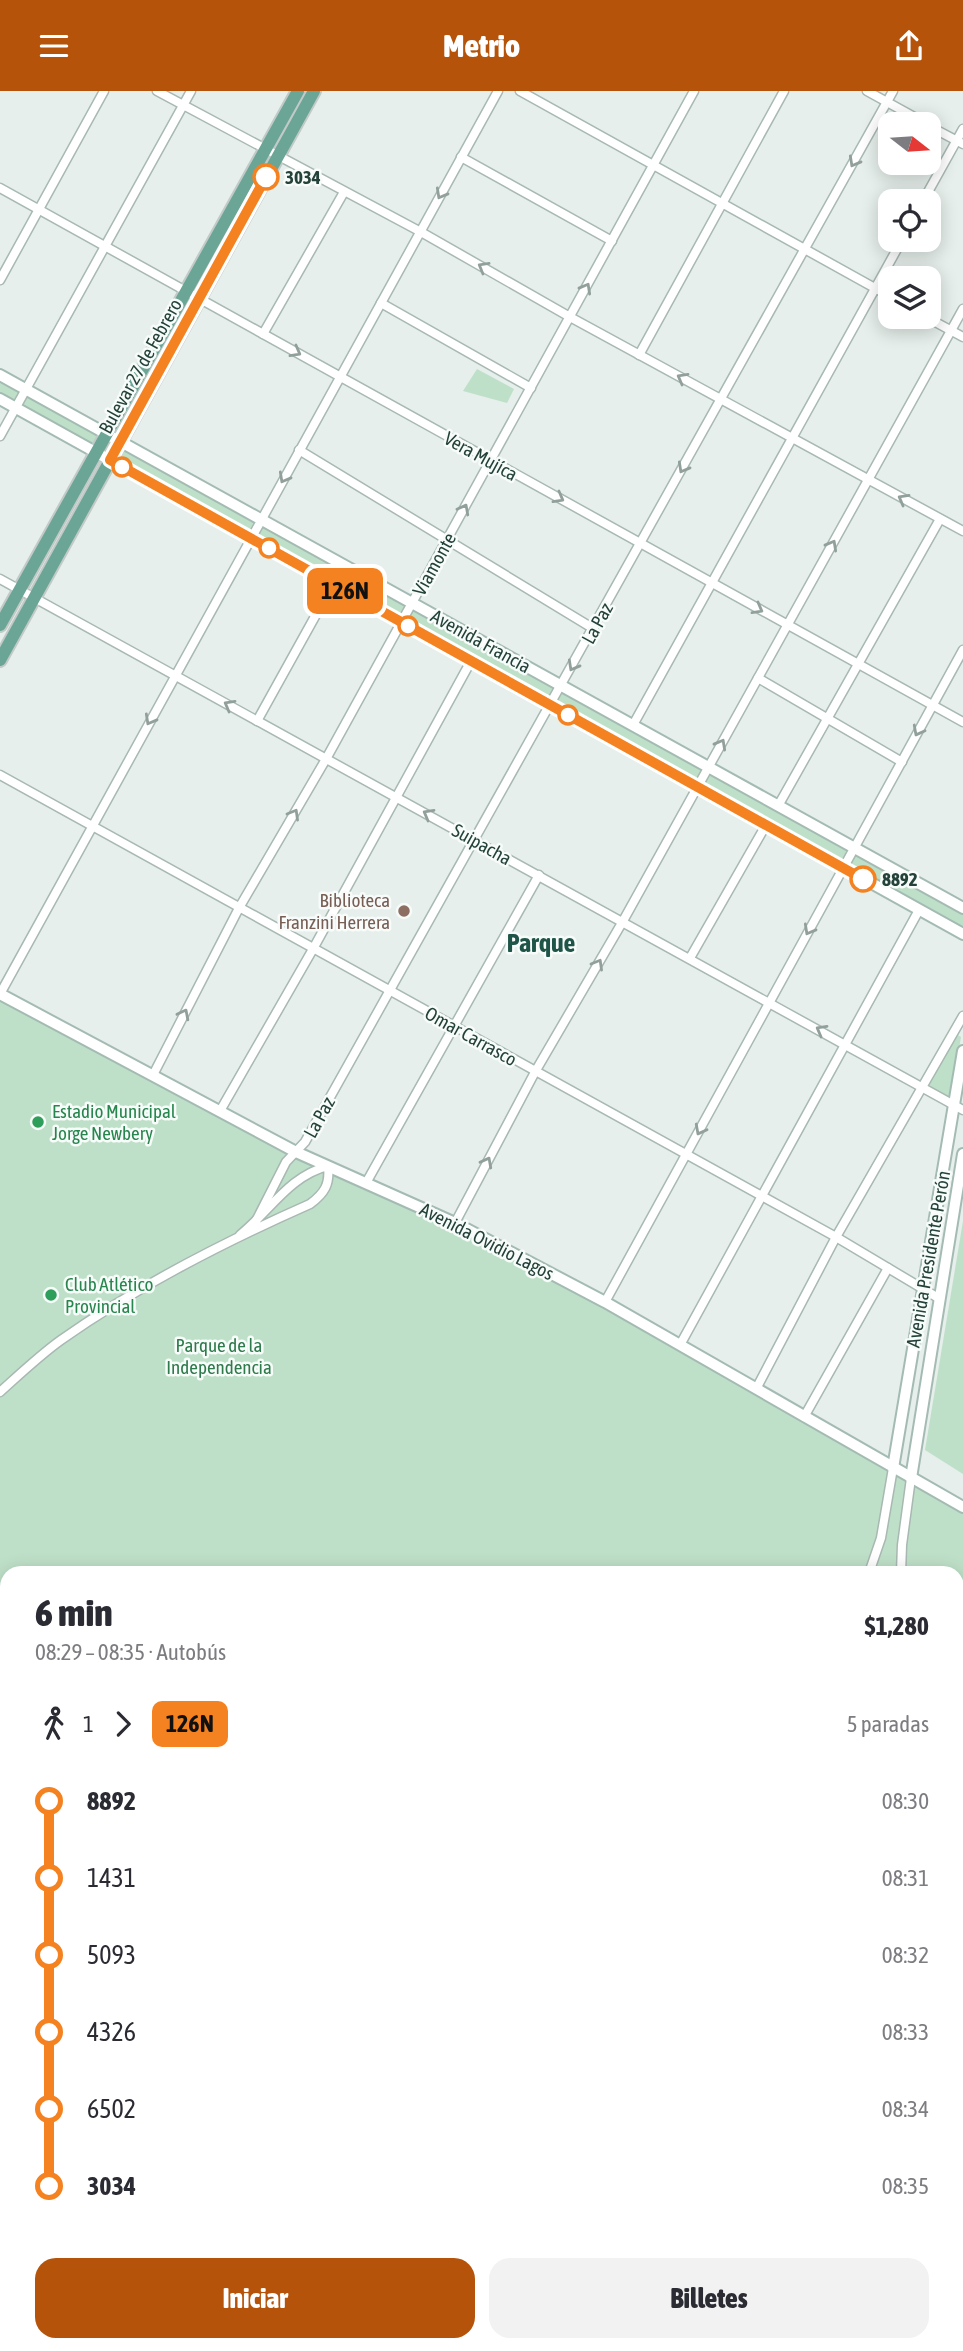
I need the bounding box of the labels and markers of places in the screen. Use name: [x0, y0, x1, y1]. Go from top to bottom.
marker: 3034: [253, 164, 279, 190]
place label: 3034: [285, 166, 321, 188]
unlabelled marker: [112, 457, 132, 477]
unlabelled marker: [259, 538, 279, 558]
unlabelled marker: [398, 616, 418, 636]
unlabelled marker: [558, 705, 578, 725]
marker: 8892: [850, 866, 876, 892]
place label: 8892: [882, 868, 918, 890]
place label: Biblioteca Franzini Herrera: [278, 889, 390, 933]
marker: Biblioteca Franzini Herrera: [396, 903, 412, 919]
place label: Estadio Municipal Jorge Newbery: [52, 1100, 176, 1144]
marker: Estadio Municipal Jorge Newbery: [30, 1114, 46, 1130]
place label: Club Atlético Provincial: [65, 1273, 153, 1317]
marker: Club Atlético Provincial: [43, 1287, 59, 1303]

